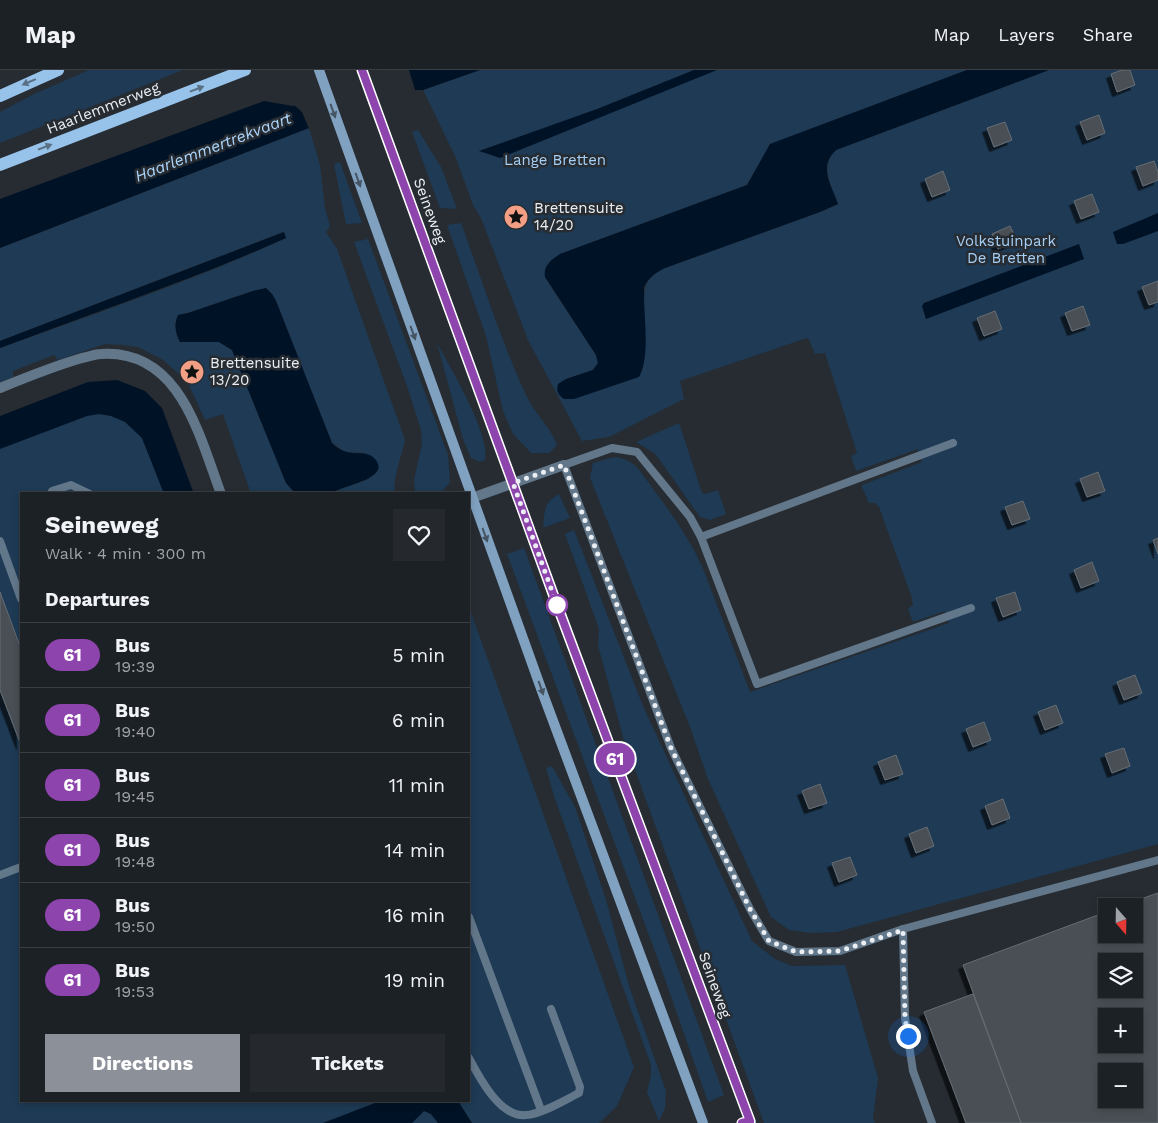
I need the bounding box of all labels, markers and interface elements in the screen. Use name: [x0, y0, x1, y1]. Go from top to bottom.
text: Map: [25, 21, 76, 49]
text: Map: [933, 24, 970, 45]
text: Layers: [998, 24, 1055, 45]
text: Share: [1083, 24, 1133, 45]
street label: Haarlemmerweg: [44, 78, 162, 138]
one-way arrow: [22, 79, 36, 87]
one-way arrow: [190, 85, 205, 93]
one-way arrow: [329, 104, 337, 119]
water label: Haarlemmertrekvaart: [132, 108, 294, 186]
one-way arrow: [38, 143, 53, 150]
park label: Lange Bretten: [504, 151, 606, 169]
one-way arrow: [354, 173, 362, 188]
street label: Seineweg: [410, 176, 450, 246]
place label: Brettensuite 14/20: [534, 199, 624, 234]
place icon: Brettensuite 14/20: [503, 204, 529, 230]
park label: Volkstuinpark De Bretten: [956, 232, 1057, 267]
one-way arrow: [409, 326, 417, 341]
place label: Brettensuite 13/20: [210, 354, 300, 389]
place icon: Brettensuite 13/20: [179, 359, 205, 385]
button: heart: [393, 509, 445, 561]
text: Seineweg: [45, 511, 158, 539]
one-way arrow: [482, 528, 489, 543]
text: Walk · 4 min · 300 m: [45, 544, 206, 563]
text: Departures: [45, 588, 150, 611]
unlabelled marker: [546, 594, 568, 616]
text: Bus: [115, 634, 150, 657]
text: 61: [63, 644, 82, 665]
text: 5 min: [393, 644, 445, 667]
text: 19:39: [115, 657, 155, 676]
one-way arrow: [537, 681, 545, 696]
text: Bus: [115, 699, 150, 722]
text: 61: [63, 709, 82, 730]
text: 6 min: [392, 709, 445, 732]
text: 19:40: [115, 722, 156, 741]
line badge: 61: [592, 743, 638, 775]
text: 61: [606, 748, 624, 769]
text: Bus: [115, 764, 150, 787]
text: 61: [63, 774, 82, 795]
text: 11 min: [389, 774, 445, 797]
text: 19:45: [115, 787, 155, 806]
text: Bus: [115, 829, 150, 852]
text: 61: [63, 839, 82, 860]
text: 14 min: [385, 839, 445, 862]
text: 19:48: [115, 852, 155, 871]
text: Bus: [115, 894, 150, 917]
north arrow: [1098, 898, 1142, 942]
map controls: [1098, 898, 1143, 1108]
text: 61: [63, 904, 82, 925]
text: 16 min: [385, 904, 445, 927]
text: 19:50: [115, 917, 155, 936]
street label: Seineweg: [695, 950, 735, 1020]
button: layers: [1098, 953, 1143, 998]
text: Bus: [115, 959, 150, 982]
text: 61: [63, 969, 82, 990]
text: 19 min: [384, 969, 445, 992]
text: 19:53: [115, 982, 155, 1001]
button: +: [1098, 1008, 1143, 1053]
your location: [896, 1024, 921, 1049]
button: Directions: [45, 1034, 240, 1092]
button: Tickets: [250, 1034, 445, 1092]
button: −: [1098, 1063, 1143, 1108]

